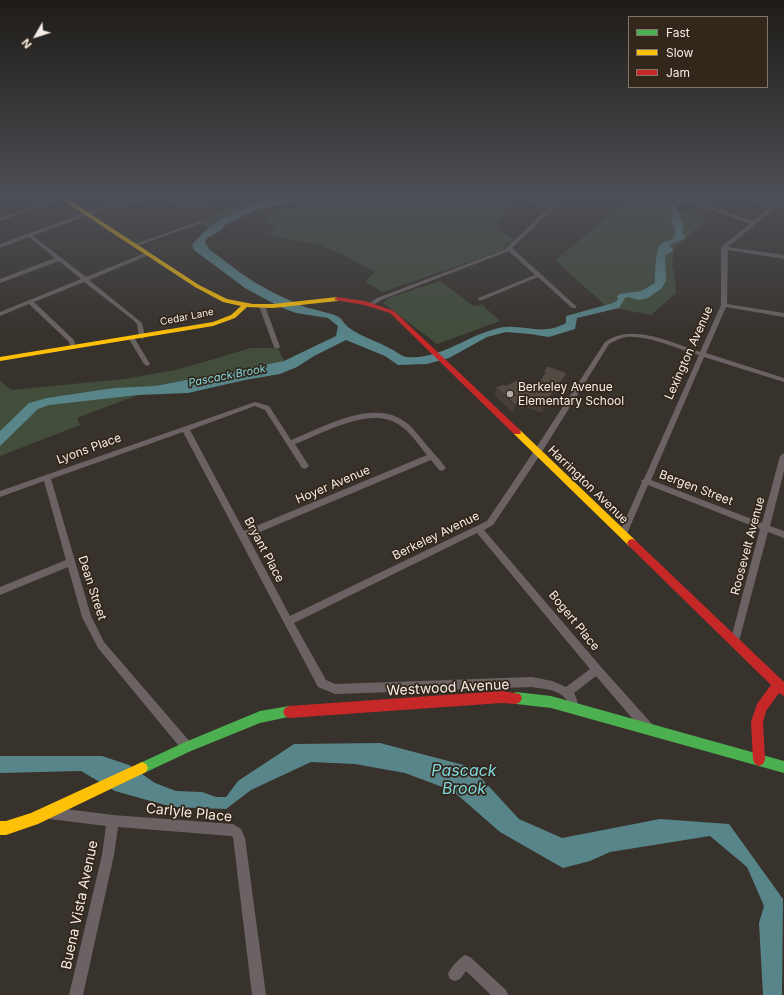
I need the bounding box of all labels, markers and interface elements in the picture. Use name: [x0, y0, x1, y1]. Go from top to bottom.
north arrow: [16, 16, 56, 56]
legend: [628, 16, 768, 88]
text: Fast: [666, 25, 690, 40]
text: N: [19, 36, 35, 51]
text: Slow: [666, 45, 693, 60]
text: Jam: [666, 65, 690, 80]
street label: Lexington Avenue: [662, 304, 716, 402]
street label: Cedar Lane: [159, 306, 215, 328]
water label: Pascack Brook: [187, 362, 267, 390]
place label: Berkeley Avenue Elementary School: [518, 380, 624, 408]
marker: Berkeley Avenue Elementary School: [505, 389, 515, 399]
street label: Lyons Place: [55, 431, 123, 467]
street label: Harrington Avenue: [545, 443, 631, 527]
street label: Hoyer Avenue: [294, 463, 372, 507]
street label: Bergen Street: [657, 467, 735, 509]
street label: Roosevelt Avenue: [728, 495, 768, 597]
street label: Berkeley Avenue: [390, 509, 482, 563]
street label: Bryant Place: [241, 515, 287, 585]
street label: Dean Street: [75, 554, 109, 622]
street label: Bogert Place: [546, 588, 602, 654]
street label: Westwood Avenue: [386, 676, 510, 700]
water label: Pascack Brook: [431, 761, 497, 799]
street label: Carlyle Place: [145, 800, 233, 826]
street label: Buena Vista Avenue: [58, 839, 102, 971]

